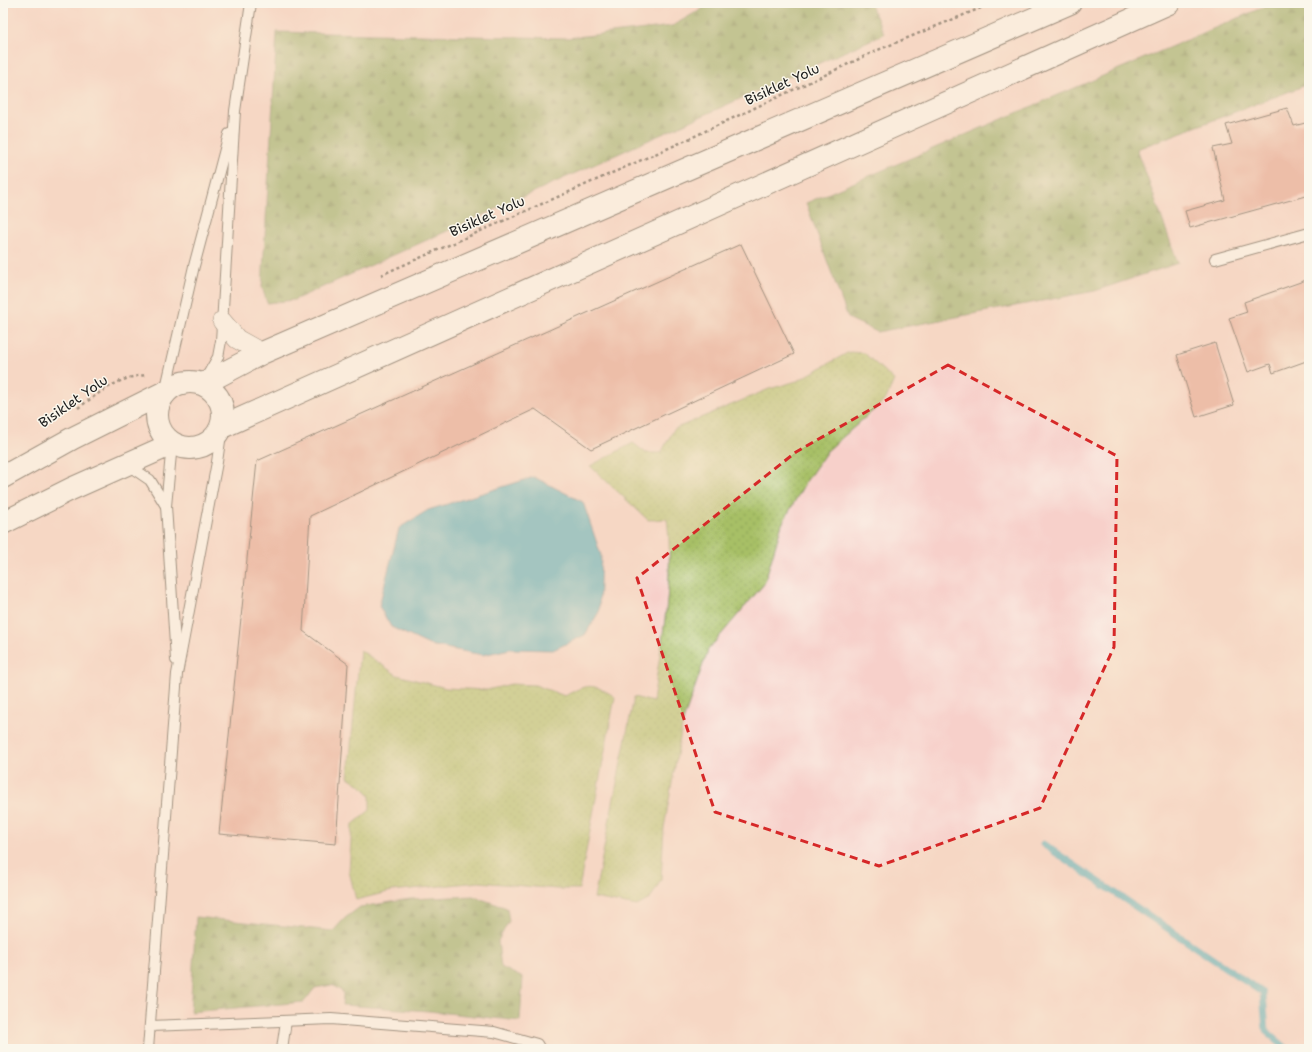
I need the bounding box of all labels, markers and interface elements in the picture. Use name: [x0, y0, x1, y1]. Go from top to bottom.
street label: Bisiklet Yolu: [742, 59, 822, 109]
street label: Bisiklet Yolu: [447, 191, 527, 241]
street label: Bisiklet Yolu: [35, 371, 111, 431]

